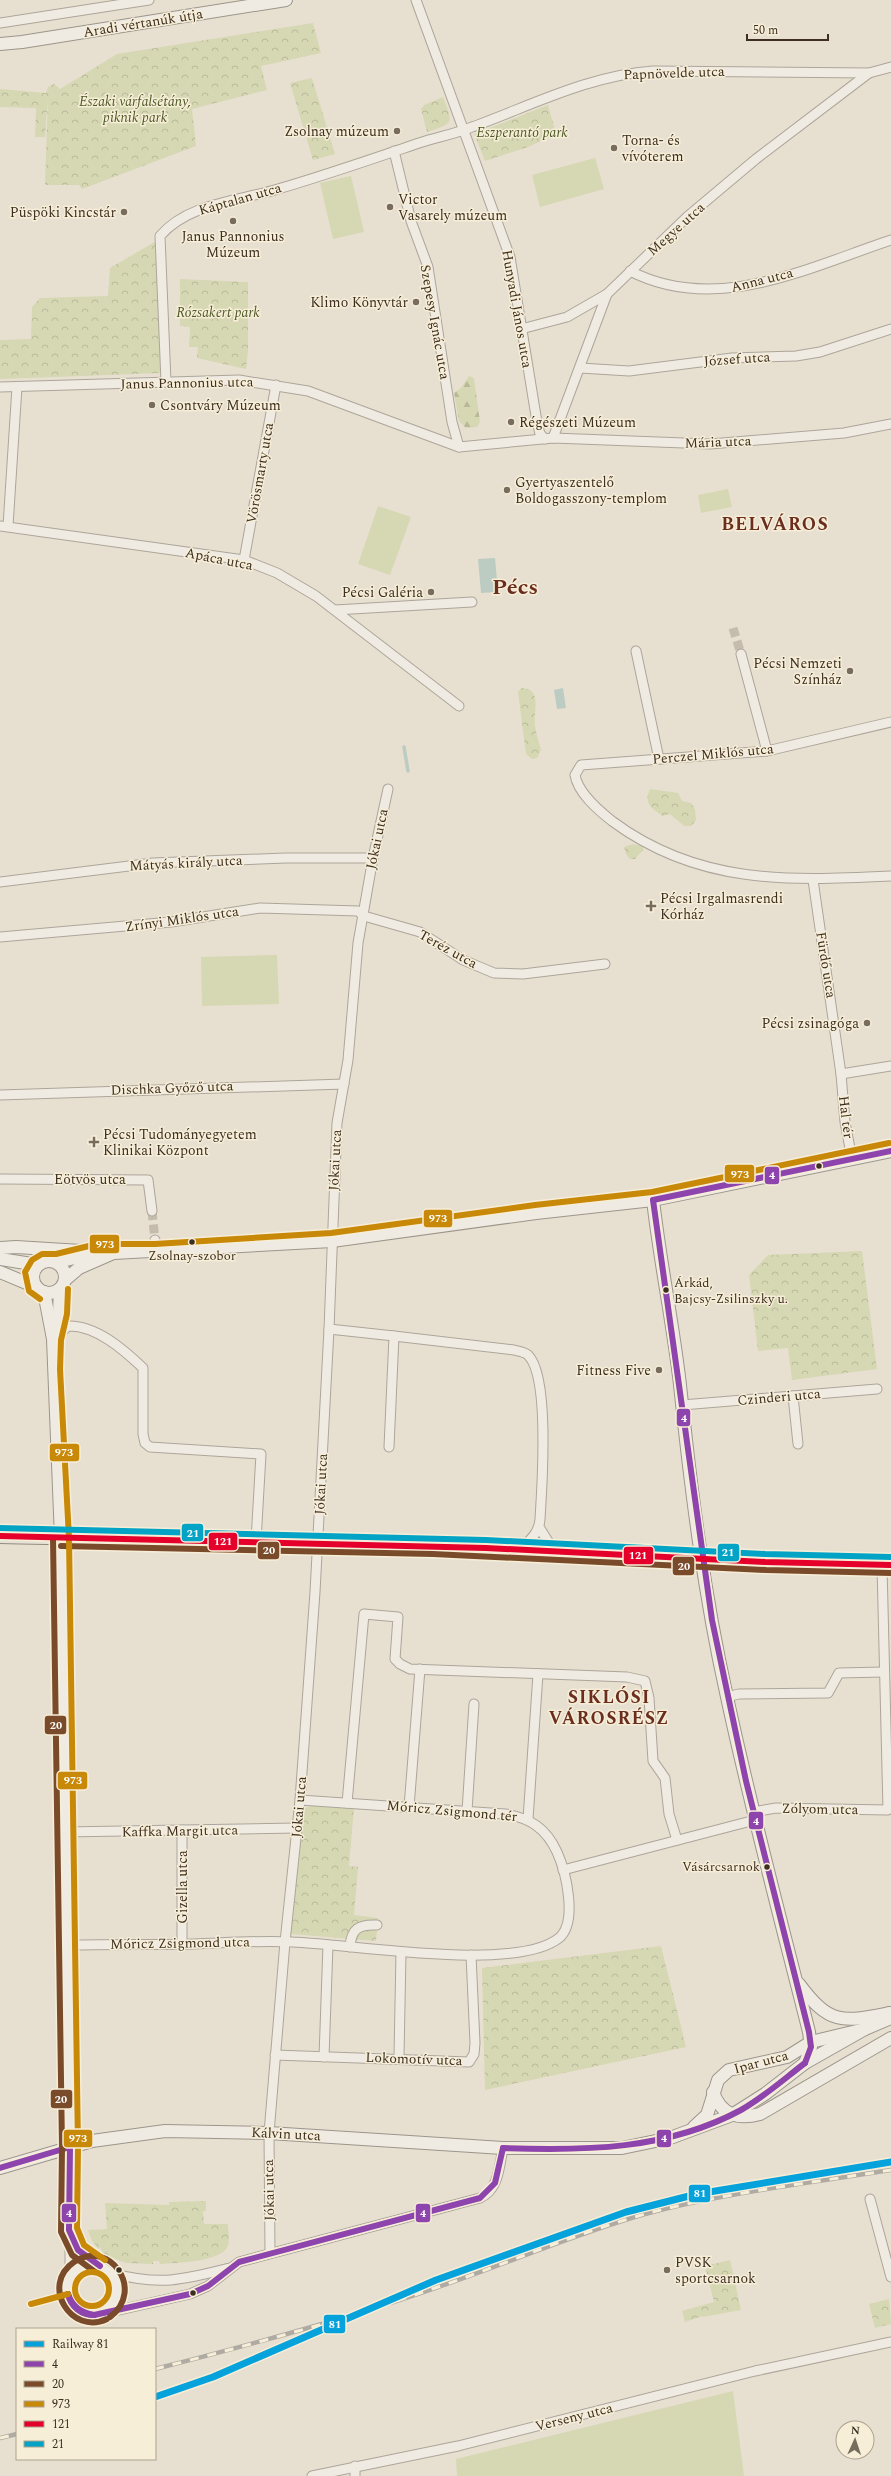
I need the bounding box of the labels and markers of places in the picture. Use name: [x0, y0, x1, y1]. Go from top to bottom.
place label: Zsolnay múzeum: [284, 121, 389, 142]
marker: Zsolnay múzeum: [392, 126, 402, 136]
place label: Torna- és vívóterem: [621, 130, 684, 167]
marker: Torna- és vívóterem: [609, 143, 619, 153]
place label: Victor Vasarely múzeum: [398, 189, 507, 226]
place label: Püspöki Kincstár: [10, 202, 116, 223]
marker: Victor Vasarely múzeum: [385, 202, 395, 212]
marker: Püspöki Kincstár: [119, 207, 129, 217]
marker: Janus Pannonius Múzeum: [228, 216, 238, 226]
place label: Janus Pannonius Múzeum: [181, 226, 285, 263]
place label: Klimo Könyvtár: [310, 292, 408, 313]
marker: Klimo Könyvtár: [411, 297, 421, 307]
place label: Csontváry Múzeum: [160, 395, 281, 416]
marker: Csontváry Múzeum: [147, 400, 157, 410]
place label: Régészeti Múzeum: [519, 412, 636, 433]
marker: Régészeti Múzeum: [506, 417, 516, 427]
place label: Gyertyaszentelő Boldogasszony-templom: [515, 472, 667, 509]
marker: Gyertyaszentelő Boldogasszony-templom: [502, 485, 512, 495]
place label: Pécsi Galéria: [342, 582, 423, 603]
marker: Pécsi Galéria: [426, 587, 436, 597]
place label: Pécsi Nemzeti Színház: [753, 653, 842, 690]
marker: Pécsi Nemzeti Színház: [845, 666, 855, 676]
place label: Pécsi Irgalmasrendi Kórház: [660, 888, 783, 925]
marker: Pécsi Irgalmasrendi Kórház: [645, 900, 657, 912]
place label: Pécsi zsinagóga: [761, 1013, 859, 1034]
marker: Pécsi zsinagóga: [862, 1018, 872, 1028]
place label: Pécsi Tudományegyetem Klinikai Központ: [103, 1124, 257, 1161]
marker: Pécsi Tudományegyetem Klinikai Központ: [88, 1136, 100, 1148]
unlabelled marker: [814, 1161, 824, 1171]
marker: Zsolnay-szobor: [187, 1237, 197, 1247]
place label: Zsolnay-szobor: [148, 1246, 236, 1266]
place label: Árkád, Bajcsy-Zsilinszky u.: [674, 1273, 788, 1309]
marker: Árkád, Bajcsy-Zsilinszky u.: [661, 1285, 671, 1295]
place label: Fitness Five: [576, 1360, 651, 1381]
marker: Fitness Five: [654, 1365, 664, 1375]
place label: Vásárcsarnok: [682, 1857, 760, 1877]
marker: Vásárcsarnok: [762, 1862, 772, 1872]
place label: PVSK sportcsarnok: [675, 2252, 756, 2289]
unlabelled marker: [114, 2265, 124, 2275]
marker: PVSK sportcsarnok: [662, 2265, 672, 2275]
unlabelled marker: [188, 2288, 198, 2298]

